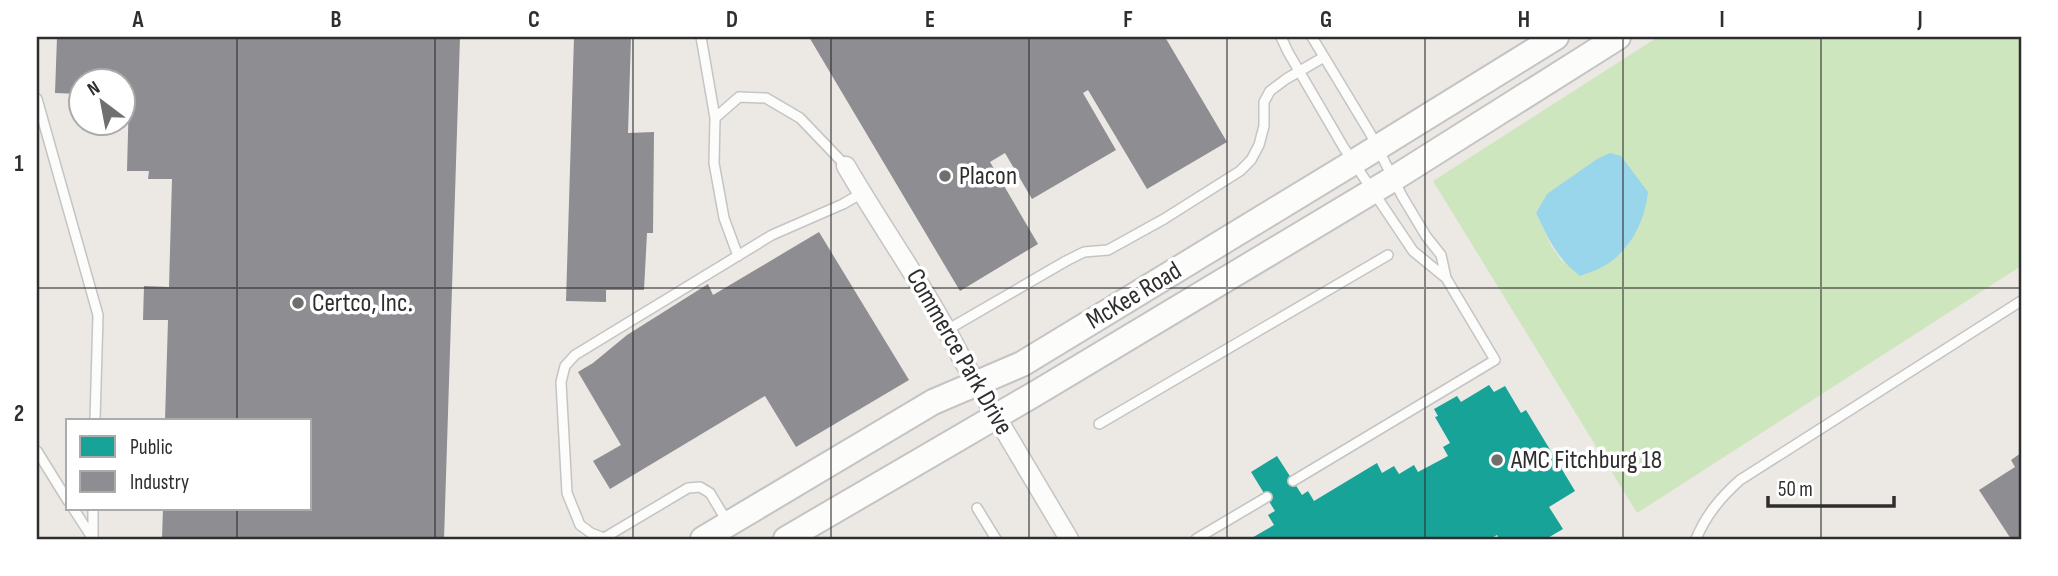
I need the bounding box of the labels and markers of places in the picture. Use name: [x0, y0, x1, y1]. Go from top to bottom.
place label: Placon: [959, 161, 1017, 192]
marker: Placon: [937, 168, 953, 184]
place label: Certco, Inc.: [312, 288, 413, 319]
marker: Certco, Inc.: [290, 295, 306, 311]
place label: AMC Fitchburg 18: [1510, 445, 1662, 476]
marker: AMC Fitchburg 18: [1489, 452, 1505, 468]

